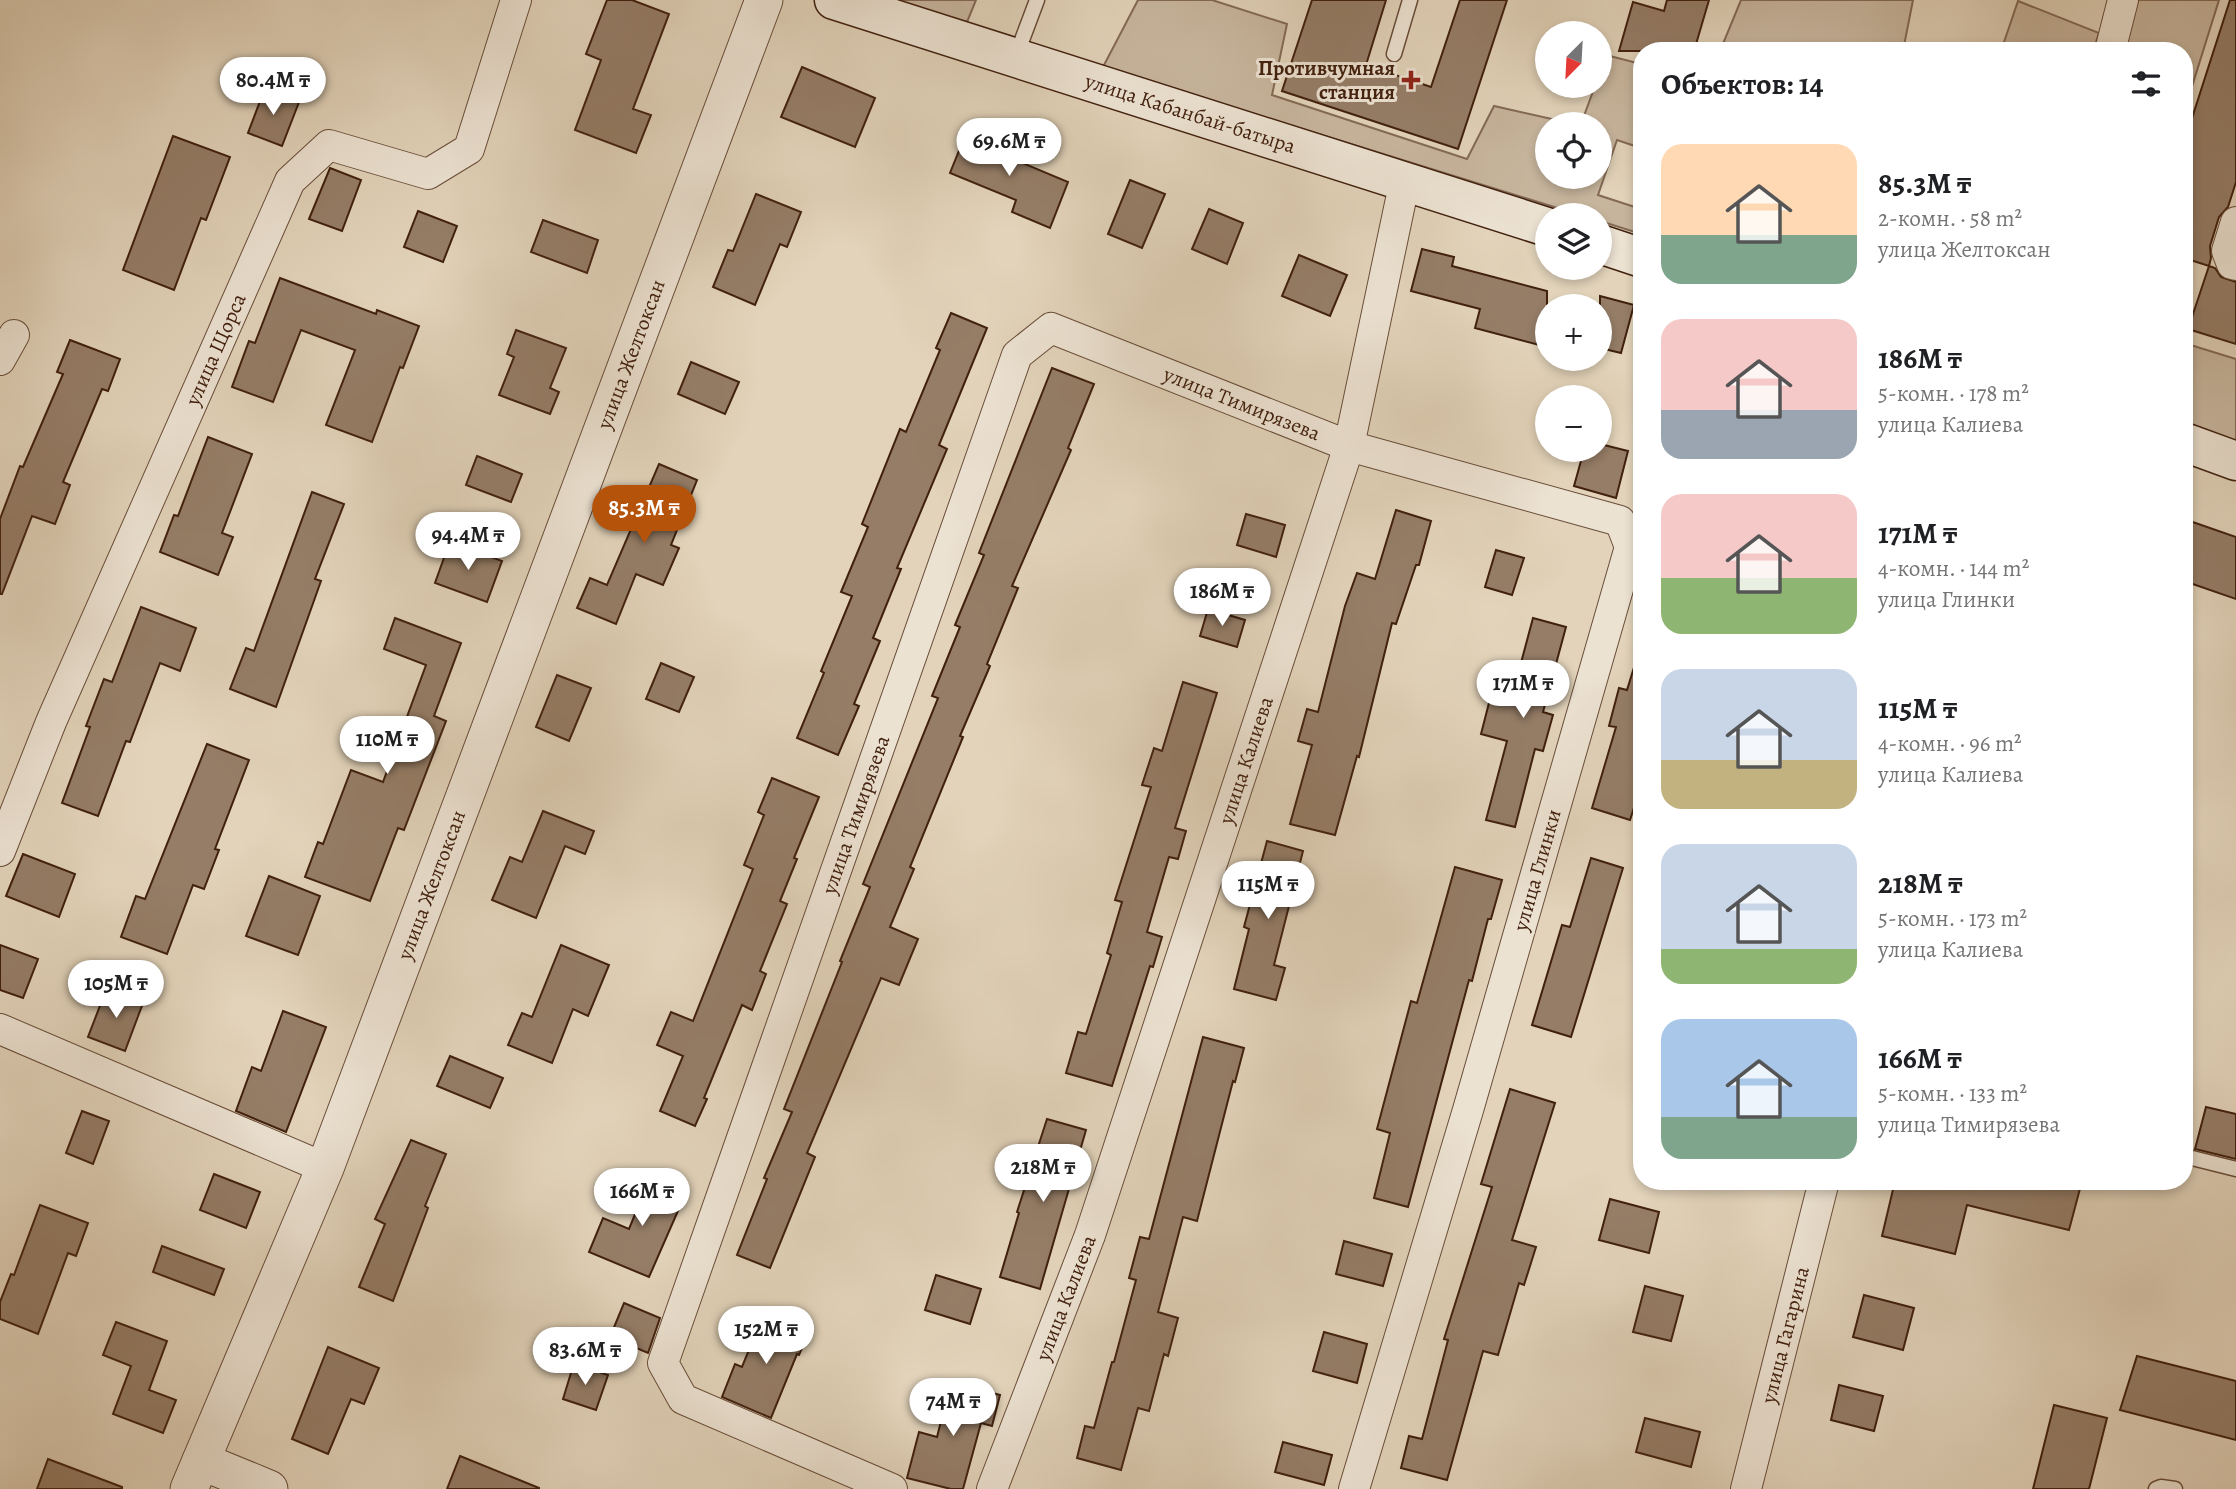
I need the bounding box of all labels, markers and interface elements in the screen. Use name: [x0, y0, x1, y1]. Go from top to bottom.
north arrow: [1535, 21, 1612, 98]
map controls: [1535, 21, 1612, 462]
place label: Противчумная станция: [1258, 54, 1395, 106]
pin: 80.4M ₸: [208, 58, 338, 117]
text: 80.4M ₸: [236, 64, 310, 95]
text: Объектов: 14: [1661, 64, 1823, 104]
icon: filters: [2127, 65, 2165, 103]
street label: улица Кабанбай-батыра: [1081, 67, 1299, 160]
marker: Противчумная станция: [1401, 70, 1421, 90]
button: locate: [1535, 112, 1612, 189]
pin: 69.6M ₸: [944, 118, 1074, 178]
text: 69.6M ₸: [972, 125, 1046, 156]
text: 85.3M ₸: [1878, 163, 1971, 203]
icon: home: [1717, 172, 1801, 256]
button: layers: [1535, 203, 1612, 280]
text: 2-комн. · 58 m²: [1878, 203, 2022, 234]
text: улица Желтоксан: [1878, 234, 2051, 265]
street label: улица Желтоксан: [590, 275, 672, 434]
street label: улица Щорса: [178, 289, 253, 411]
button: +: [1535, 294, 1612, 371]
text: 186M ₸: [1878, 338, 1962, 378]
icon: home: [1717, 347, 1801, 431]
street label: улица Тимирязева: [1159, 360, 1325, 447]
text: 5-комн. · 178 m²: [1878, 378, 2029, 409]
button: −: [1535, 385, 1612, 462]
text: улица Калиева: [1878, 409, 2023, 440]
pin: 85.3M ₸: [579, 486, 709, 545]
text: 85.3M ₸: [608, 492, 680, 523]
pin: 94.4M ₸: [403, 512, 533, 572]
text: 171M ₸: [1878, 513, 1957, 553]
text: 94.4M ₸: [431, 519, 505, 550]
icon: home: [1717, 522, 1801, 606]
text: 4-комн. · 144 m²: [1878, 553, 2029, 584]
pin: 186M ₸: [1165, 568, 1279, 628]
text: 186M ₸: [1190, 575, 1254, 606]
text: улица Глинки: [1878, 584, 2015, 615]
pin: 171M ₸: [1466, 660, 1580, 720]
text: 171M ₸: [1493, 667, 1553, 698]
text: 115M ₸: [1878, 688, 1957, 728]
street label: улица Калиева: [1212, 692, 1280, 829]
icon: home: [1717, 697, 1801, 781]
pin: 110M ₸: [330, 716, 444, 776]
text: 110M ₸: [356, 723, 418, 754]
text: 4-комн. · 96 m²: [1878, 728, 2022, 759]
street label: улица Тимирязева: [814, 731, 896, 899]
text: улица Калиева: [1878, 759, 2023, 790]
street label: улица Желтоксан: [390, 806, 472, 965]
street label: улица Глинки: [1506, 806, 1568, 935]
pin: 115M ₸: [1211, 862, 1325, 921]
text: 218M ₸: [1878, 863, 1963, 903]
text: 115M ₸: [1238, 868, 1298, 899]
icon: home: [1717, 872, 1801, 956]
text: 5-комн. · 173 m²: [1878, 903, 2027, 934]
text: улица Калиева: [1878, 934, 2023, 965]
pin: 105M ₸: [59, 960, 173, 1020]
text: 105M ₸: [84, 967, 148, 998]
text: 166M ₸: [1878, 1038, 1962, 1078]
icon: home: [1717, 1047, 1801, 1131]
text: 5-комн. · 133 m²: [1878, 1078, 2027, 1109]
text: улица Тимирязева: [1878, 1109, 2060, 1140]
pin: 218M ₸: [986, 1144, 1100, 1204]
text: 218M ₸: [1011, 1151, 1075, 1182]
pin: 166M ₸: [585, 1168, 699, 1228]
text: 166M ₸: [610, 1175, 674, 1206]
street label: улица Калиева: [1028, 1231, 1103, 1366]
street label: улица Гагарина: [1754, 1263, 1816, 1407]
pin: 152M ₸: [709, 1306, 823, 1366]
text: 152M ₸: [734, 1313, 798, 1344]
pin: 83.6M ₸: [520, 1328, 650, 1387]
text: 83.6M ₸: [549, 1334, 621, 1365]
pin: 74M ₸: [904, 1378, 1002, 1438]
text: 74M ₸: [925, 1385, 981, 1416]

